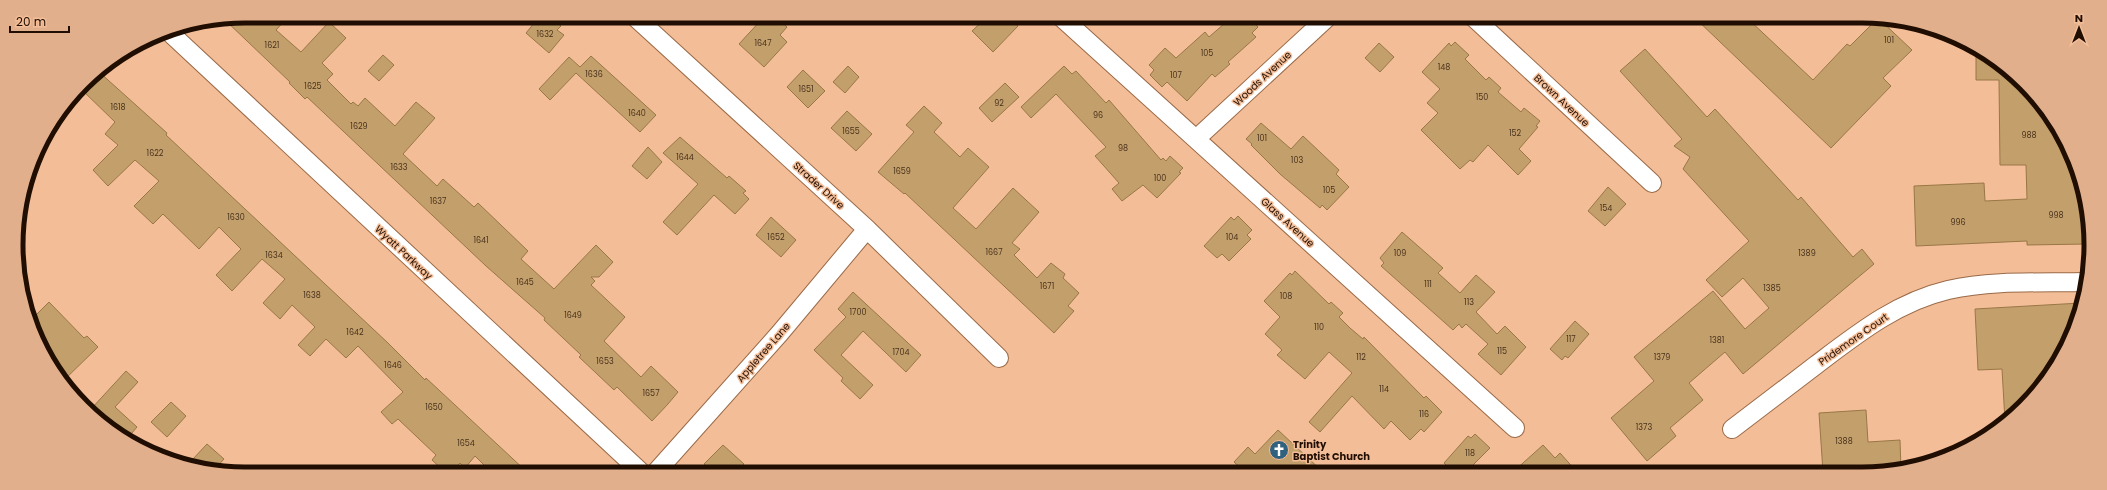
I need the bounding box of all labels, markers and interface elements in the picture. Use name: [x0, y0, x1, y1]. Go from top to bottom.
scale bar: [10, 8, 69, 34]
north arrow: [2059, 8, 2099, 48]
text: N: [2075, 10, 2083, 26]
text: 20 m: [16, 13, 46, 30]
house number: 1632: [537, 29, 554, 40]
house number: 101: [1884, 35, 1894, 46]
house number: 1647: [754, 38, 772, 49]
house number: 1621: [265, 40, 279, 51]
street label: Woods Avenue: [1230, 47, 1295, 109]
house number: 105: [1201, 48, 1213, 59]
house number: 148: [1438, 62, 1450, 73]
house number: 1636: [585, 69, 603, 80]
house number: 107: [1170, 70, 1183, 81]
street label: Brown Avenue: [1531, 71, 1593, 130]
house number: 1625: [304, 81, 322, 92]
house number: 1651: [798, 84, 814, 95]
house number: 150: [1476, 92, 1488, 103]
house number: 92: [994, 98, 1004, 109]
house number: 1618: [110, 102, 126, 113]
house number: 1640: [628, 108, 646, 119]
house number: 96: [1093, 110, 1103, 121]
house number: 1629: [350, 121, 368, 132]
house number: 1655: [842, 126, 860, 137]
house number: 152: [1509, 128, 1521, 139]
house number: 988: [2021, 130, 2037, 141]
house number: 101: [1257, 133, 1267, 144]
house number: 98: [1118, 143, 1128, 154]
house number: 1622: [147, 148, 164, 159]
house number: 1644: [676, 152, 694, 163]
house number: 103: [1291, 155, 1303, 166]
street label: Strader Drive: [790, 158, 848, 213]
house number: 1633: [390, 162, 408, 173]
house number: 1659: [893, 166, 911, 177]
house number: 100: [1154, 173, 1166, 184]
house number: 105: [1323, 185, 1335, 196]
street label: Glass Avenue: [1258, 194, 1318, 251]
house number: 1637: [430, 196, 447, 207]
house number: 154: [1600, 203, 1612, 214]
house number: 998: [2048, 210, 2064, 221]
house number: 1630: [227, 212, 245, 223]
house number: 996: [1950, 217, 1966, 228]
street label: Wyatt Parkway: [371, 222, 436, 283]
house number: 1652: [767, 232, 785, 243]
house number: 104: [1226, 232, 1238, 243]
house number: 1641: [473, 235, 489, 246]
house number: 1667: [985, 247, 1003, 258]
house number: 109: [1394, 248, 1406, 259]
house number: 1389: [1798, 248, 1816, 259]
house number: 1634: [265, 250, 283, 261]
house number: 1645: [516, 277, 534, 288]
house number: 111: [1424, 279, 1432, 290]
house number: 1671: [1040, 281, 1054, 292]
house number: 1385: [1763, 283, 1781, 294]
house number: 1638: [303, 290, 321, 301]
house number: 108: [1280, 291, 1292, 302]
house number: 113: [1464, 297, 1474, 308]
house number: 1700: [850, 307, 866, 318]
house number: 1649: [564, 310, 582, 321]
street label: Pridemore Court: [1815, 310, 1892, 369]
street label: Appletree Lane: [733, 319, 794, 386]
house number: 110: [1314, 322, 1324, 333]
house number: 1642: [346, 327, 364, 338]
house number: 117: [1566, 334, 1576, 345]
house number: 1381: [1710, 335, 1724, 346]
house number: 115: [1497, 346, 1507, 357]
house number: 1704: [893, 347, 909, 358]
house number: 112: [1356, 352, 1366, 363]
house number: 1379: [1654, 352, 1670, 363]
house number: 1653: [596, 356, 614, 367]
house number: 1646: [384, 360, 402, 371]
house number: 114: [1379, 384, 1389, 395]
house number: 1657: [642, 388, 660, 399]
house number: 1650: [425, 402, 443, 413]
house number: 116: [1419, 409, 1429, 420]
house number: 1373: [1636, 422, 1652, 433]
house number: 1388: [1835, 436, 1853, 447]
place label: Trinity Baptist Church: [1293, 437, 1370, 464]
house number: 1654: [457, 438, 475, 449]
church icon: Trinity Baptist Church: [1268, 439, 1290, 461]
house number: 118: [1465, 448, 1475, 459]

